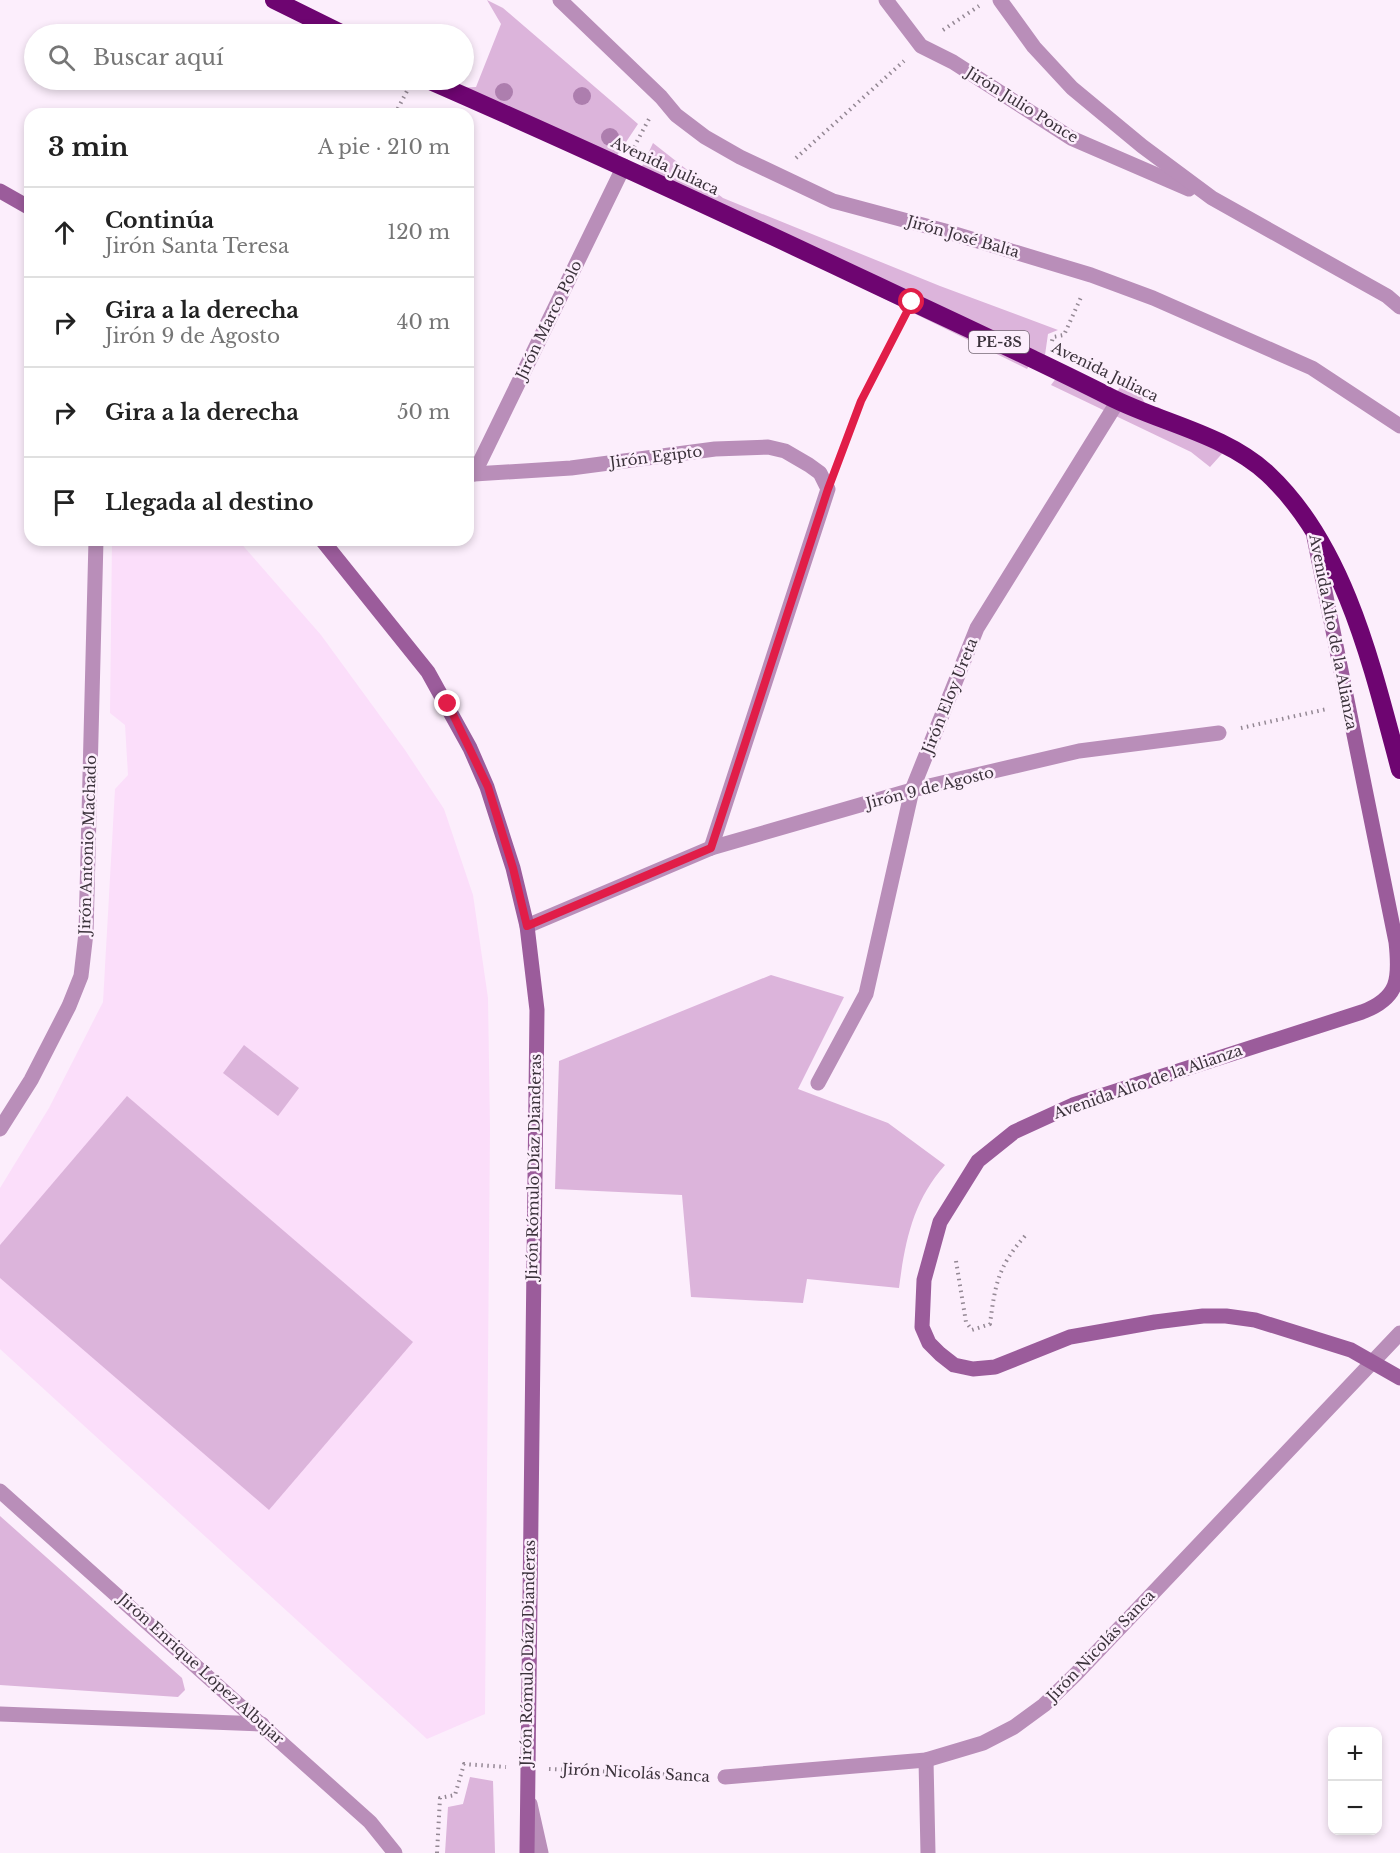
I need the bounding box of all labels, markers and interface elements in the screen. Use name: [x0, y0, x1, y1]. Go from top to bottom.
search box: [24, 24, 474, 90]
icon: search: [45, 41, 78, 74]
text: Buscar aquí: [93, 44, 224, 71]
street label: Jirón Julio Ponce: [961, 61, 1082, 147]
text: 3 min: [48, 131, 129, 163]
street label: Avenida Juliaca: [608, 132, 723, 199]
text: A pie · 210 m: [318, 135, 450, 159]
text: Continúa: [105, 207, 214, 234]
street label: Jirón José Balta: [903, 211, 1022, 262]
icon: ahead: [48, 216, 81, 249]
text: 120 m: [387, 220, 450, 244]
text: Jirón Santa Teresa: [105, 234, 289, 258]
street label: Jirón Marco Polo: [511, 257, 586, 384]
route start: [898, 288, 924, 314]
text: Gira a la derecha: [105, 297, 299, 324]
icon: right: [48, 306, 81, 339]
text: 40 m: [397, 310, 450, 334]
text: Jirón 9 de Agosto: [105, 324, 280, 348]
road number: PE-3S: [969, 331, 1029, 353]
street label: Avenida Juliaca: [1048, 337, 1162, 406]
icon: right: [48, 396, 81, 429]
text: Gira a la derecha: [105, 399, 299, 426]
text: 50 m: [397, 400, 450, 424]
street label: Jirón Egipto: [607, 441, 703, 472]
icon: arrive: [48, 486, 81, 519]
text: Llegada al destino: [105, 489, 314, 516]
street label: Avenida Alto de la Alianza: [1305, 532, 1362, 732]
street label: Jirón Eloy Ureta: [917, 635, 982, 758]
route end: [434, 690, 460, 716]
street label: Jirón Antonio Machado: [75, 755, 100, 937]
street label: Jirón 9 de Agosto: [862, 762, 996, 813]
street label: Avenida Alto de la Alianza: [1050, 1040, 1245, 1123]
street label: Jirón Rómulo Díaz Dianderas: [522, 1054, 545, 1282]
street label: Jirón Rómulo Díaz Dianderas: [516, 1540, 539, 1768]
street label: Jirón Nicolás Sanca: [1041, 1585, 1159, 1707]
street label: Jirón Enrique López Albujar: [113, 1588, 289, 1749]
map controls: [1328, 1727, 1382, 1835]
button: +: [1328, 1727, 1382, 1781]
street label: Jirón Nicolás Sanca: [560, 1759, 711, 1786]
button: −: [1328, 1781, 1382, 1835]

